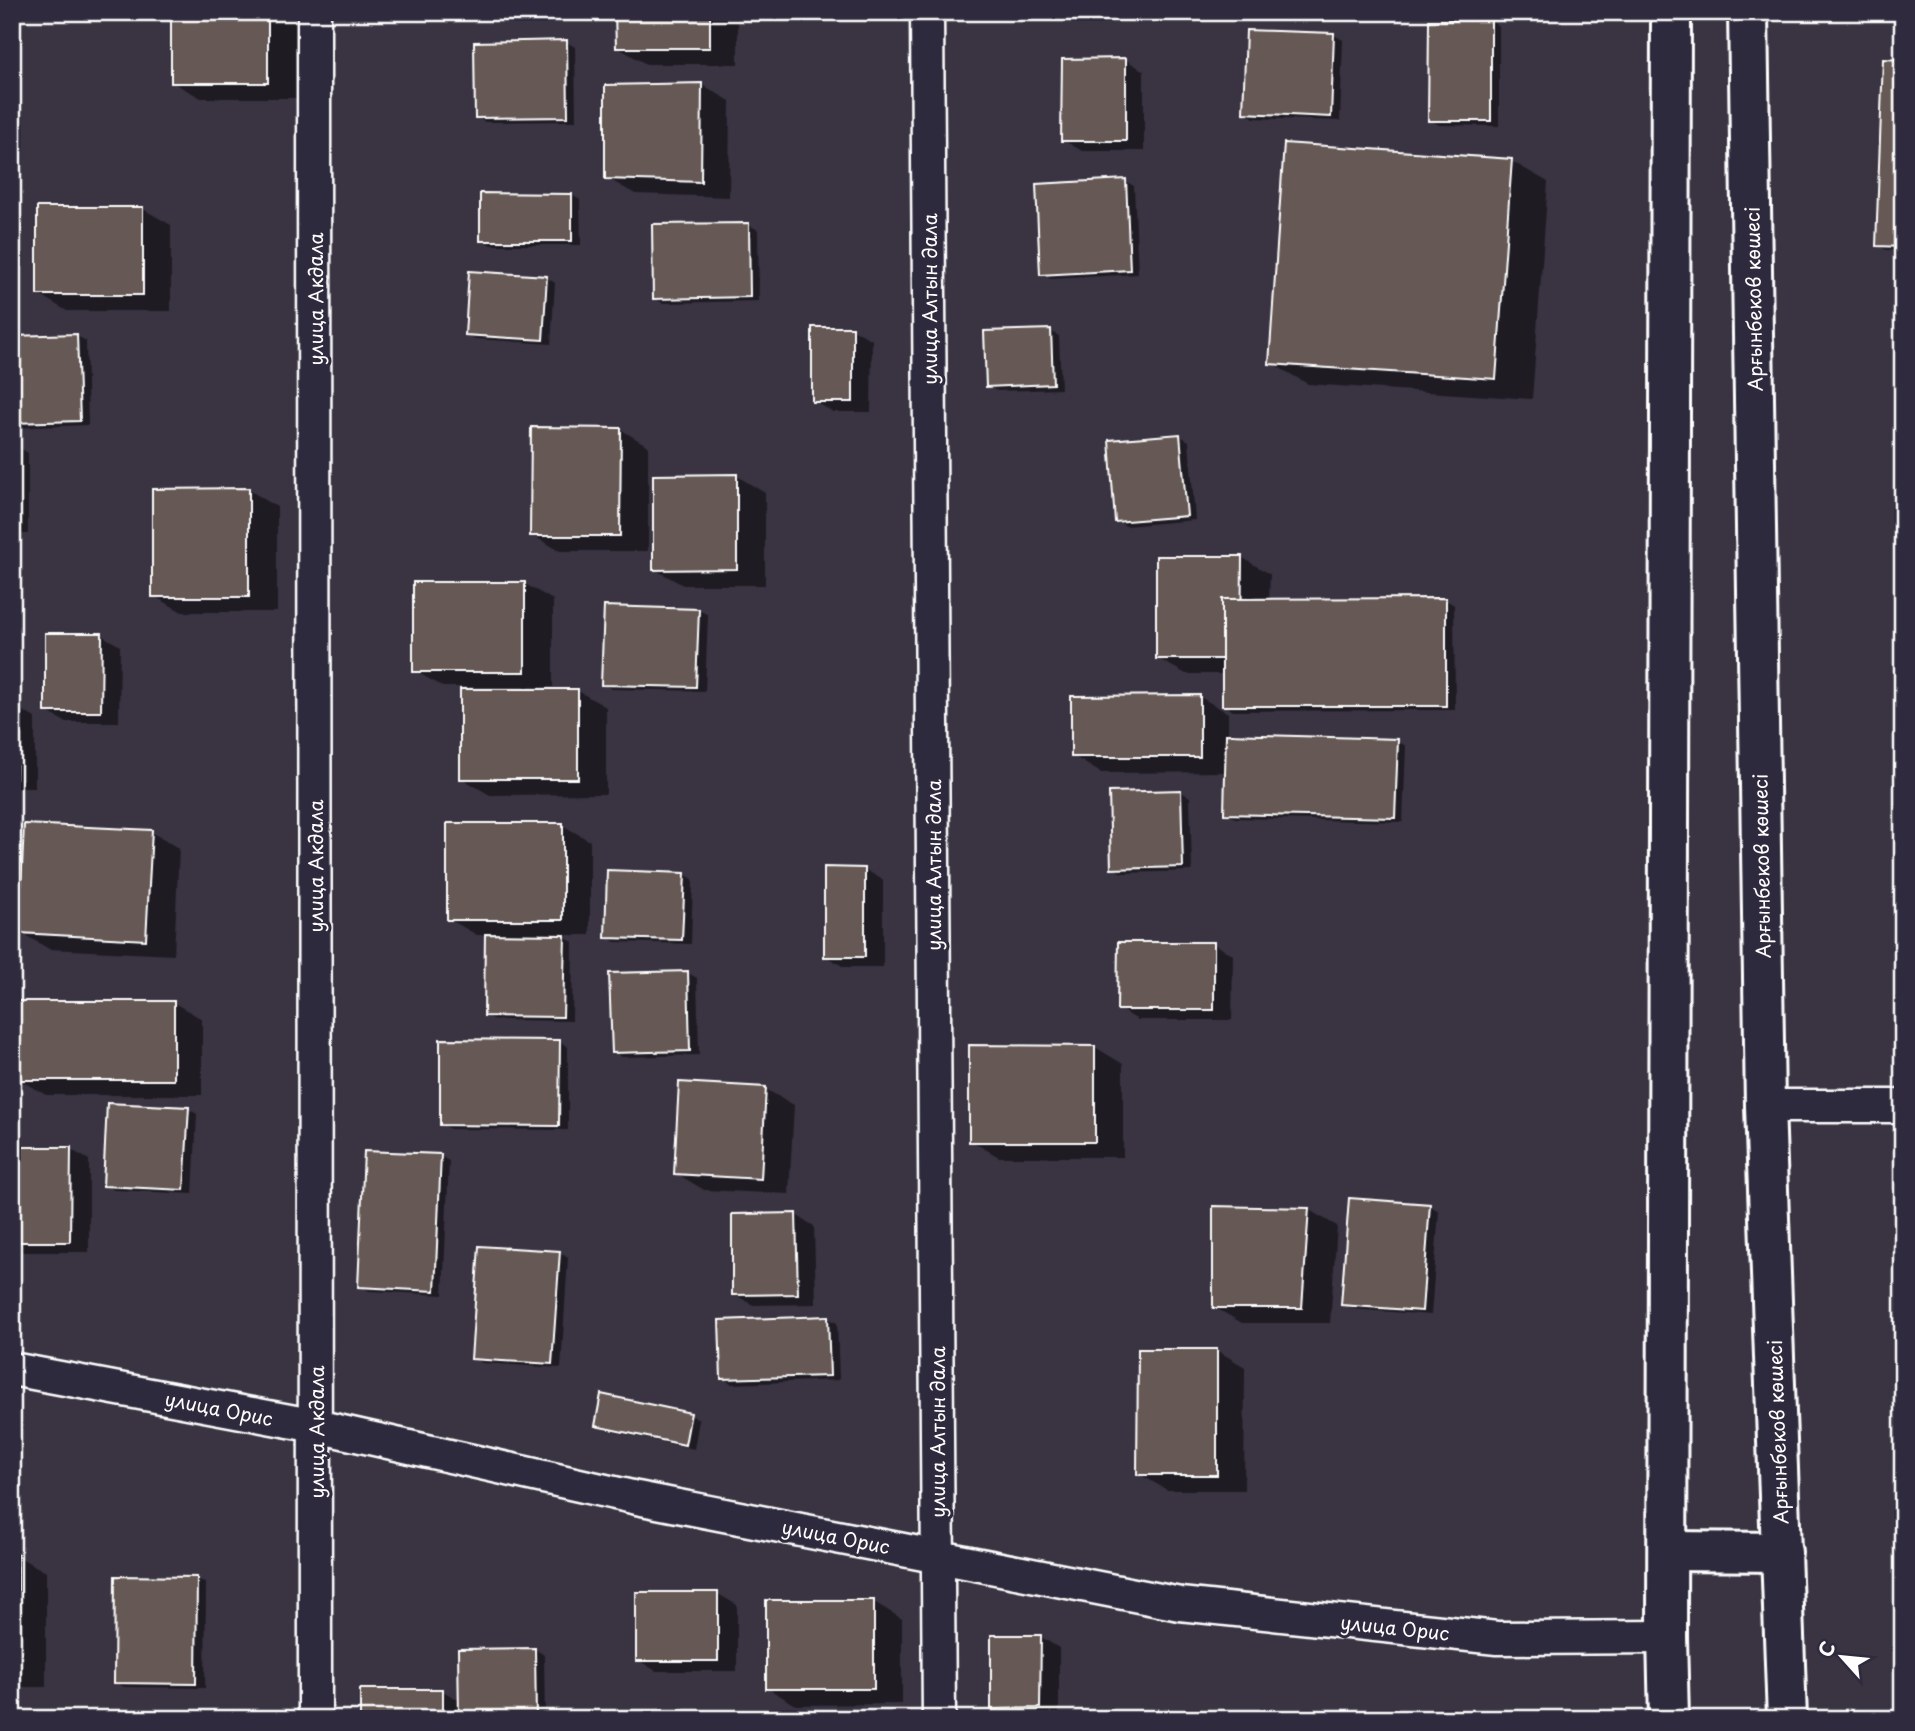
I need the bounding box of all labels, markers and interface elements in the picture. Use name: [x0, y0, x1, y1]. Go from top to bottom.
street label: Арғынбеков көшесі: [1737, 206, 1769, 392]
street label: улица Алтын дала: [915, 213, 943, 385]
street label: улица Акдала: [301, 232, 329, 366]
street label: Арғынбеков көшесі: [1745, 773, 1777, 959]
street label: улица Алтын дала: [919, 779, 947, 951]
street label: улица Акдала: [301, 799, 329, 933]
street label: Арғынбеков көшесі: [1760, 1339, 1794, 1525]
street label: улица Алтын дала: [923, 1346, 951, 1518]
street label: улица Акдала: [302, 1365, 330, 1499]
street label: улица Орис: [163, 1384, 275, 1432]
street label: улица Орис: [780, 1512, 892, 1560]
street label: улица Орис: [1339, 1607, 1451, 1647]
north arrow: [1806, 1622, 1876, 1692]
text: С: [1810, 1636, 1842, 1662]

